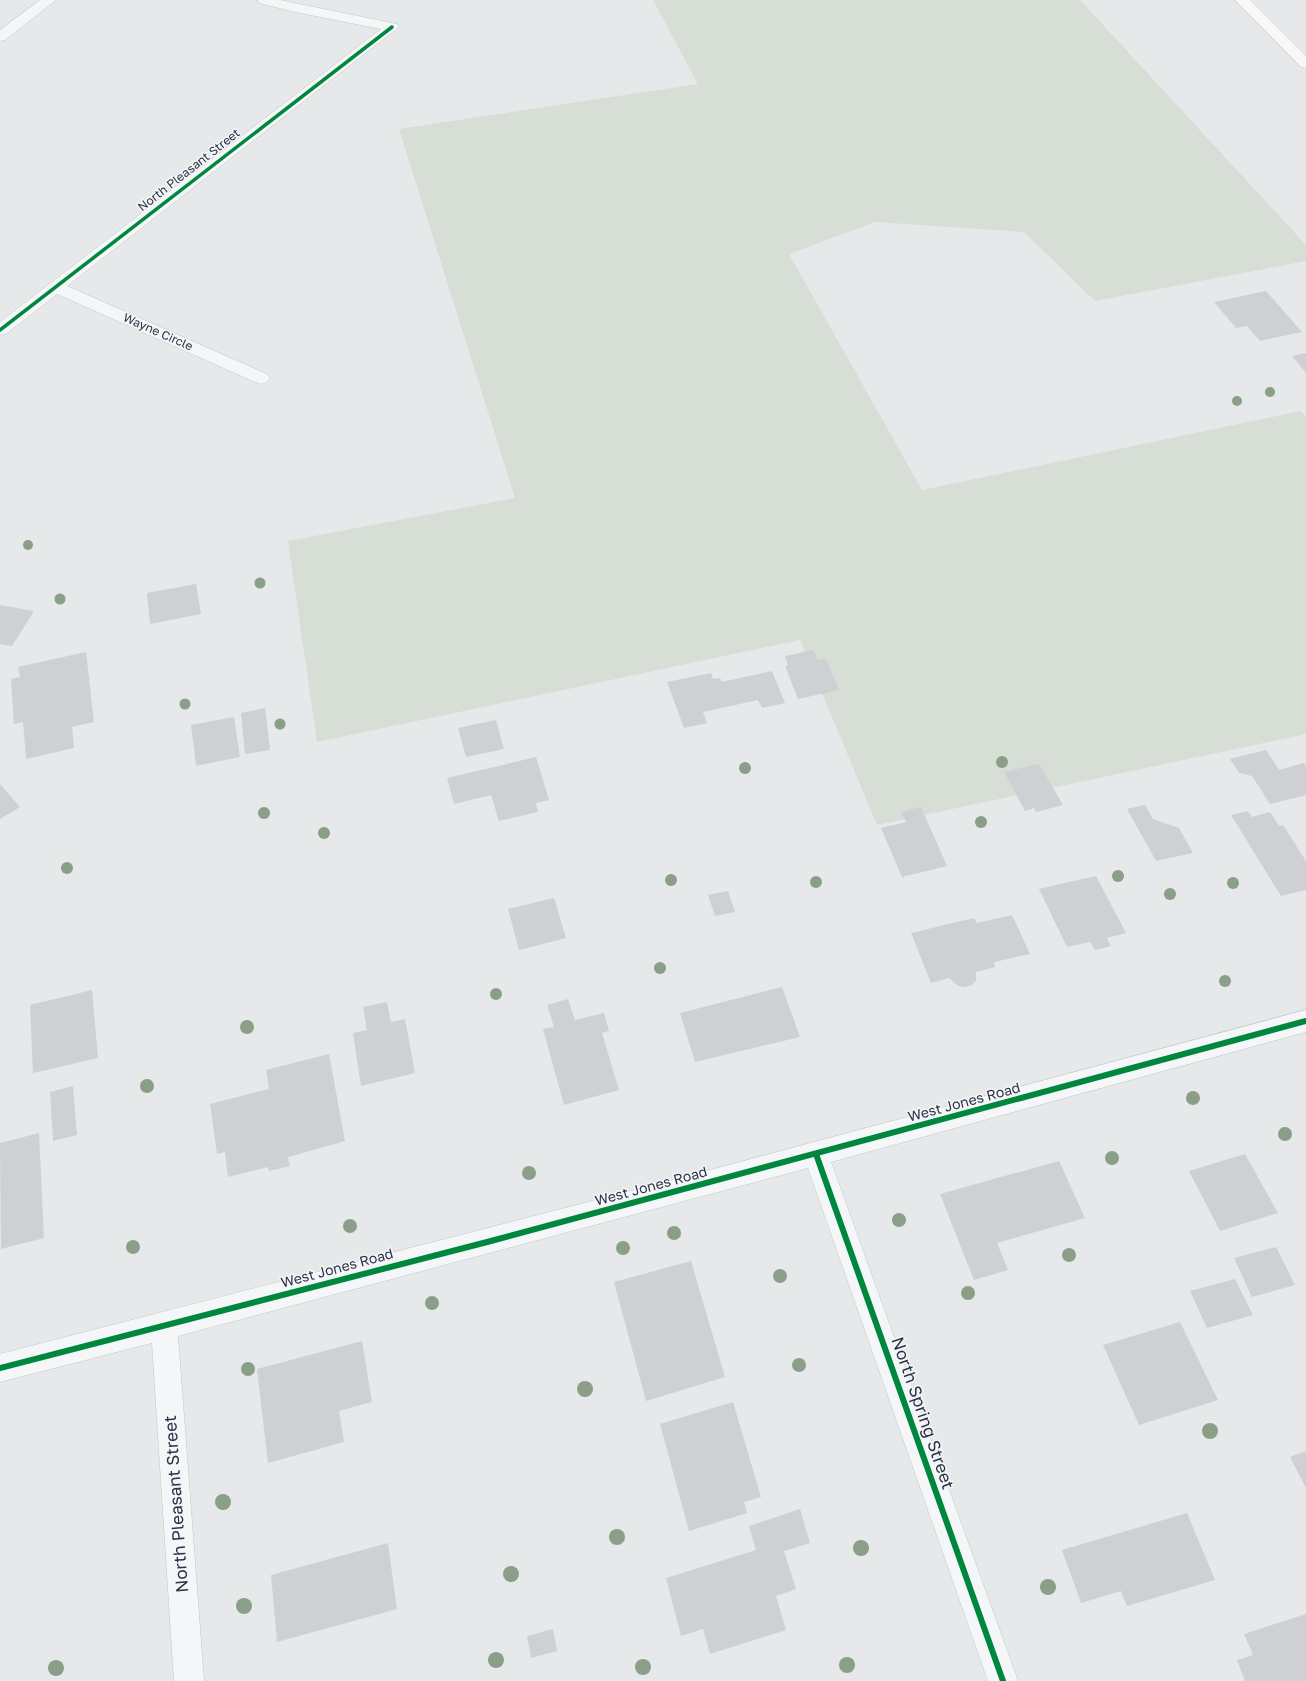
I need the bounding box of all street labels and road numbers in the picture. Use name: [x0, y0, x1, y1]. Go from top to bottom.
street label: North Pleasant Street: [135, 125, 243, 214]
street label: Wayne Circle: [121, 309, 195, 354]
street label: West Jones Road: [906, 1078, 1022, 1125]
street label: West Jones Road: [593, 1162, 709, 1209]
street label: West Jones Road: [279, 1244, 395, 1291]
street label: North Spring Street: [888, 1334, 959, 1492]
street label: North Pleasant Street: [159, 1414, 192, 1593]

